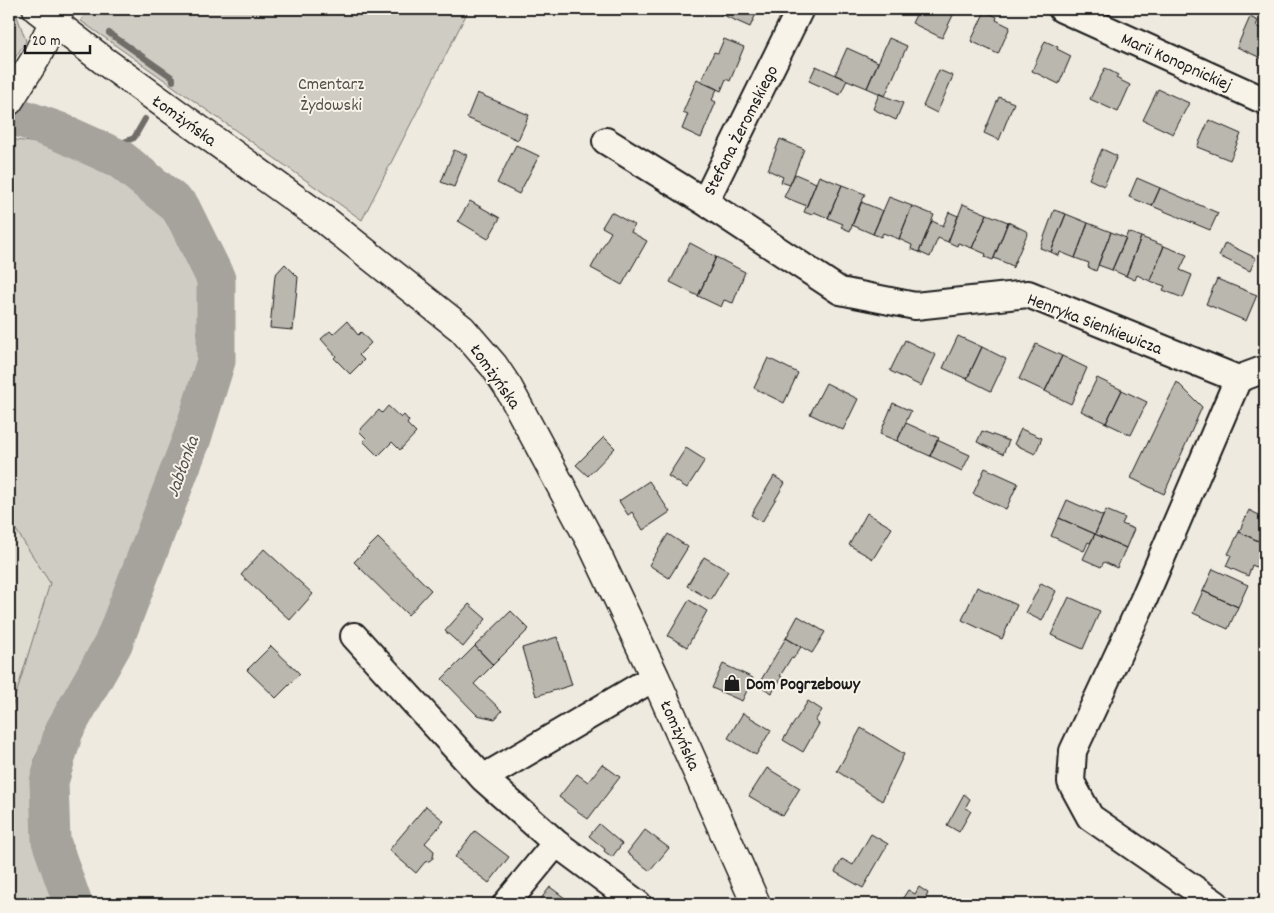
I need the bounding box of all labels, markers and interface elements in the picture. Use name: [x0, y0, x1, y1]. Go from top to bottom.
scale bar: [25, 22, 90, 54]
street label: Marii Konopnickiej: [1116, 28, 1236, 99]
text: 20 m: [32, 31, 60, 53]
street label: Stefana Żeromskiego: [699, 62, 786, 201]
park label: Cmentarz Żydowski: [298, 73, 364, 119]
street label: Łomżyńska: [146, 90, 221, 154]
street label: Henryka Sienkiewicza: [1023, 288, 1166, 363]
street label: Łomżyńska: [462, 339, 526, 415]
water label: Jabłonka: [161, 432, 208, 501]
shop icon: Dom Pogrzebowy: [722, 673, 742, 693]
place label: Dom Pogrzebowy: [746, 673, 861, 698]
street label: Łomżyńska: [652, 696, 705, 775]

